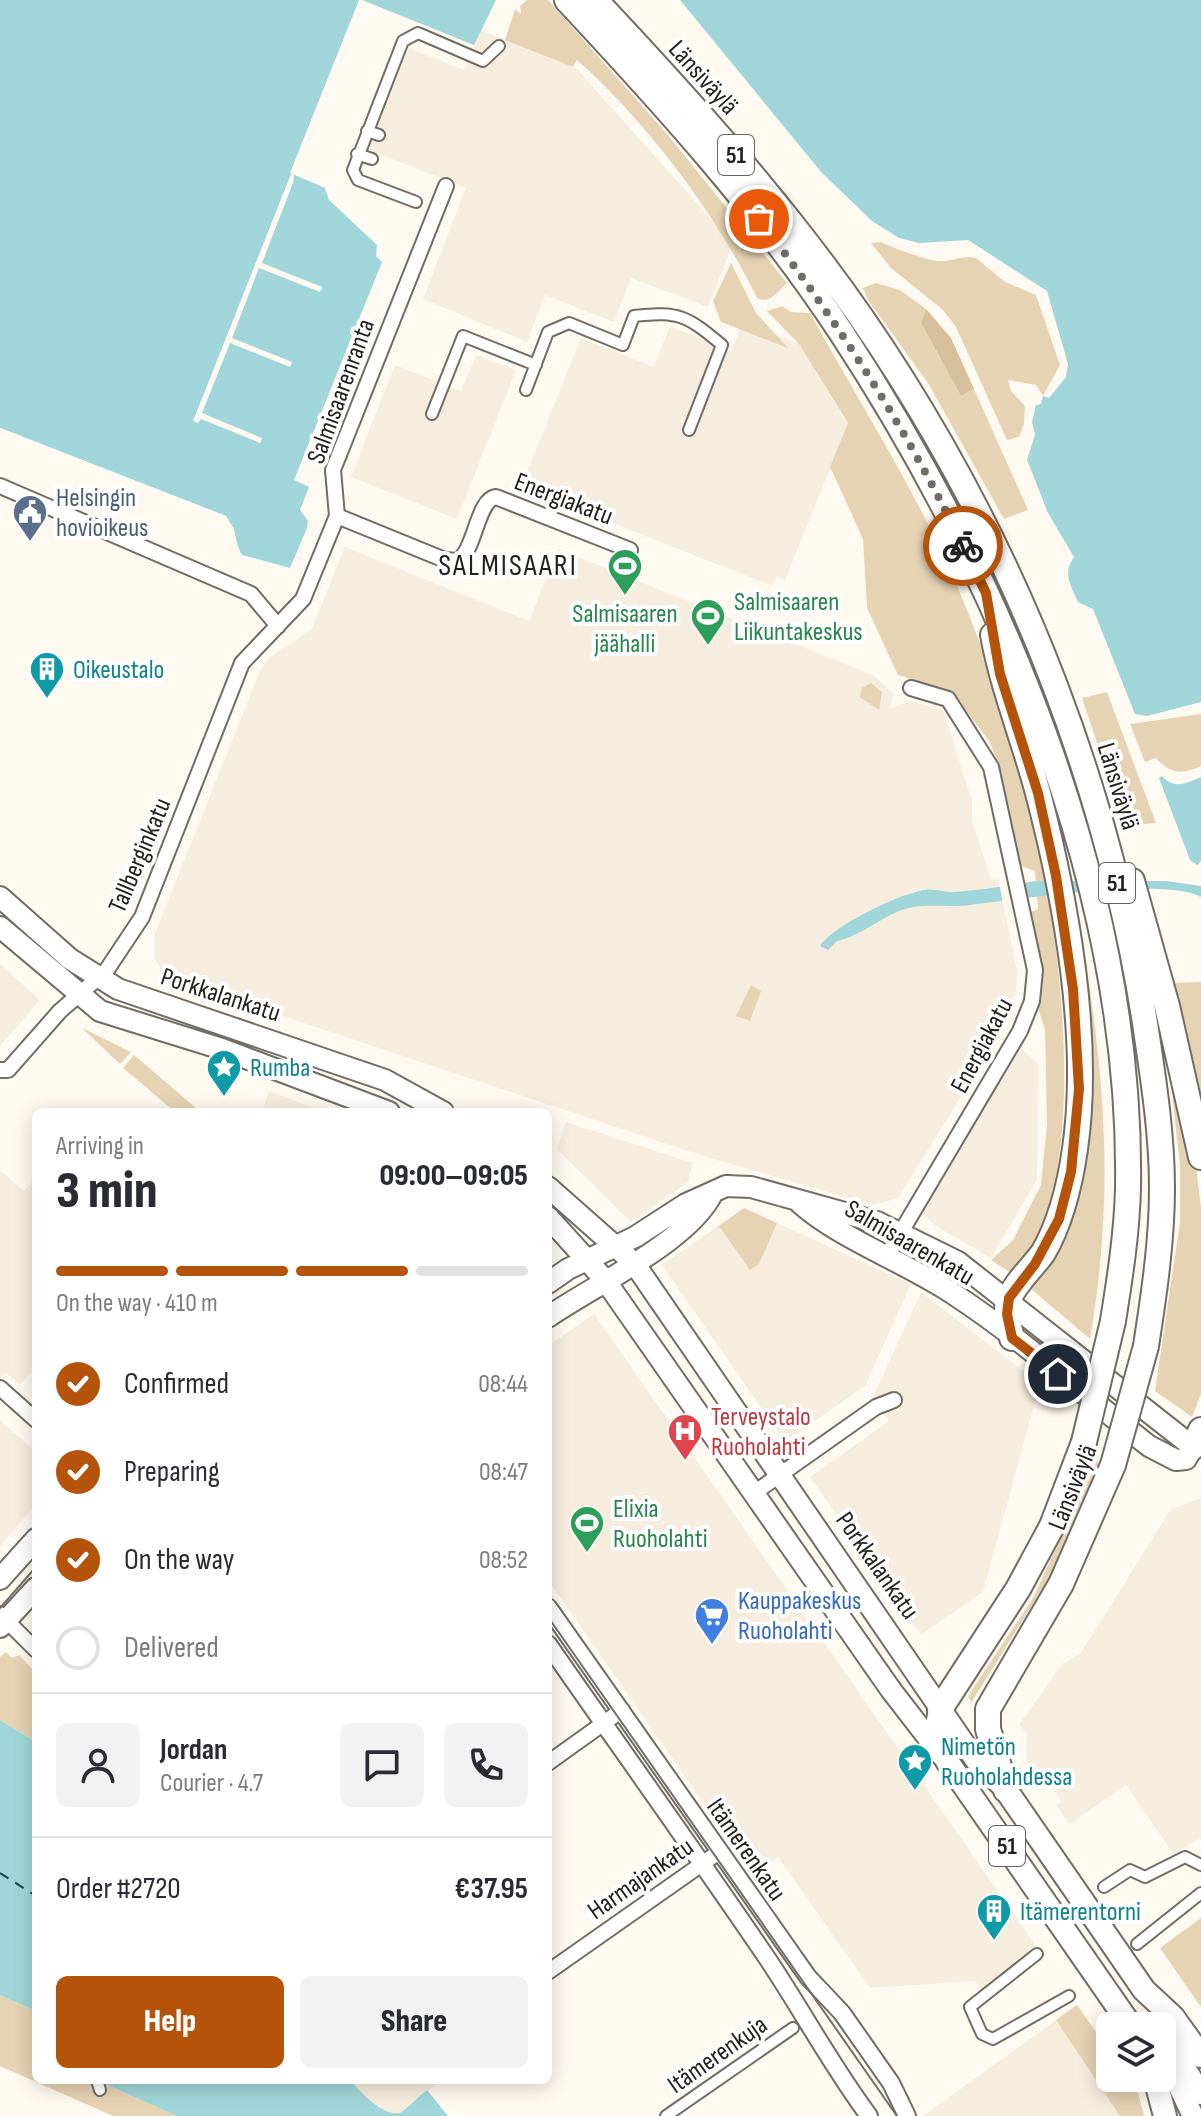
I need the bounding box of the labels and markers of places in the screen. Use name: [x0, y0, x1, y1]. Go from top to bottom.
pin: [725, 185, 793, 253]
place label: Helsingin hovioikeus: [56, 483, 148, 544]
public building icon: Helsingin hovioikeus: [11, 493, 49, 543]
sports icon: Salmisaaren jäähalli: [606, 547, 644, 597]
place label: Salmisaaren Liikuntakeskus: [734, 587, 863, 648]
sports icon: Salmisaaren Liikuntakeskus: [689, 597, 727, 647]
place label: Salmisaaren jäähalli: [572, 599, 678, 660]
building icon: Oikeustalo: [28, 650, 66, 700]
place label: Oikeustalo: [73, 655, 164, 686]
place icon: Rumba: [205, 1048, 243, 1098]
place label: Rumba: [250, 1053, 310, 1084]
pin: [1024, 1340, 1092, 1408]
place label: Terveystalo Ruoholahti: [711, 1402, 811, 1463]
hospital icon: Terveystalo Ruoholahti: [666, 1412, 704, 1462]
place label: Elixia Ruoholahti: [613, 1494, 708, 1555]
sports icon: Elixia Ruoholahti: [568, 1504, 606, 1554]
place label: Kauppakeskus Ruoholahti: [738, 1586, 861, 1647]
supermarket icon: Kauppakeskus Ruoholahti: [693, 1596, 731, 1646]
place label: Nimetön Ruoholahdessa: [941, 1732, 1072, 1793]
place icon: Nimetön Ruoholahdessa: [896, 1742, 934, 1792]
building icon: Itämerentorni: [975, 1892, 1013, 1942]
place label: Itämerentorni: [1020, 1897, 1141, 1928]

